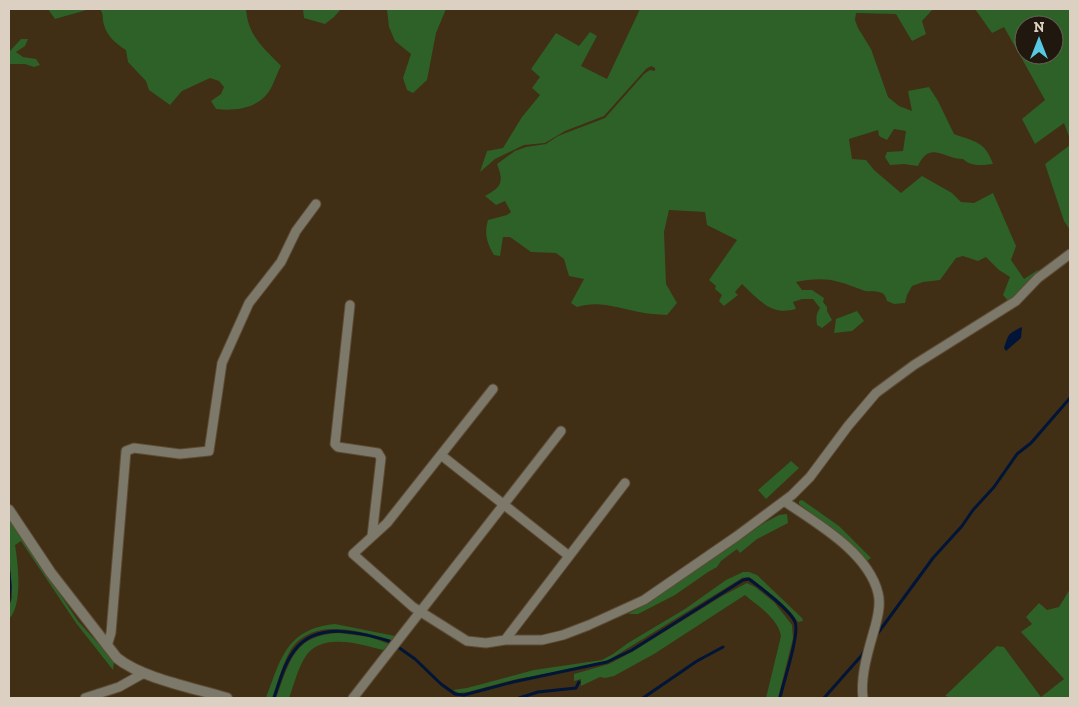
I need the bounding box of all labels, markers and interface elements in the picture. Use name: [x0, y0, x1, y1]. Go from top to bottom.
north arrow: [1014, 15, 1064, 65]
text: N: [1034, 19, 1045, 36]

